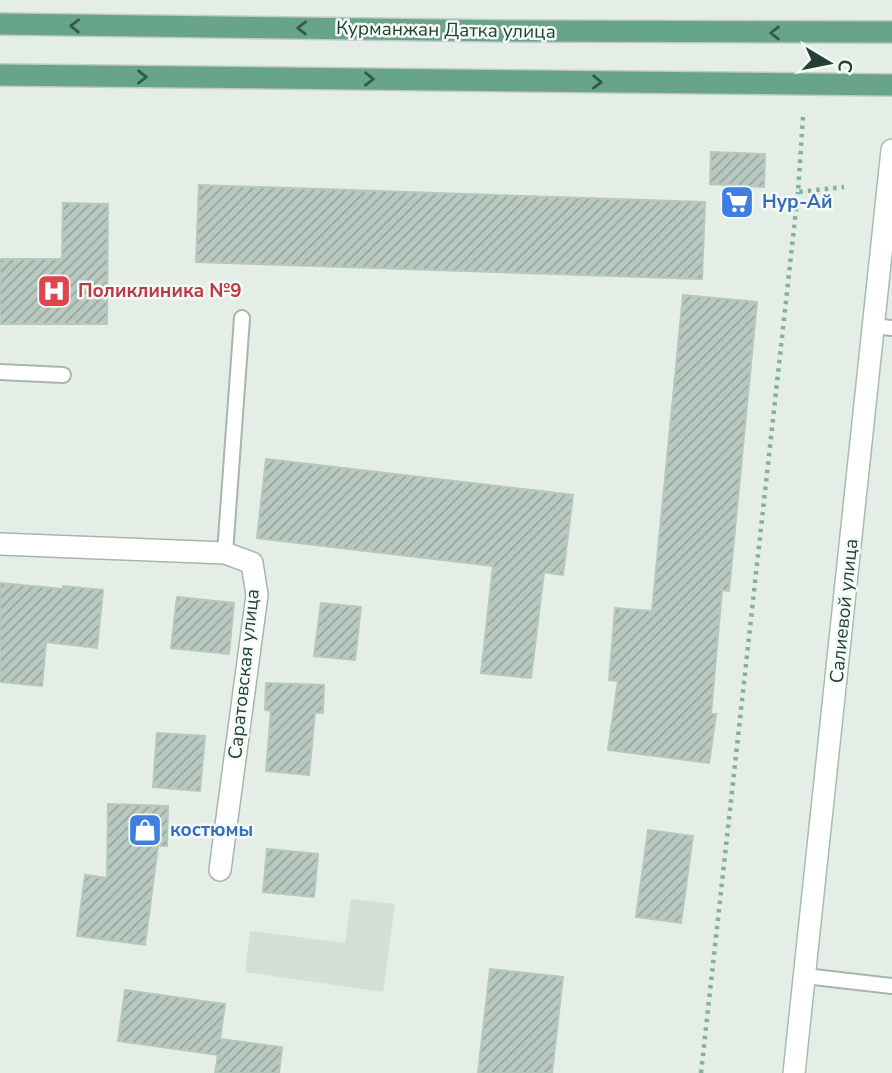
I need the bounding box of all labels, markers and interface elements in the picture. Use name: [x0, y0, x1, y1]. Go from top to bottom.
street label: Курманжан Датка улица: [336, 15, 556, 45]
one-way arrow: [69, 18, 80, 33]
one-way arrow: [297, 21, 308, 36]
one-way arrow: [769, 25, 780, 41]
north arrow: [794, 28, 864, 98]
text: С: [831, 57, 859, 74]
one-way arrow: [136, 69, 147, 84]
one-way arrow: [364, 72, 375, 87]
one-way arrow: [592, 74, 602, 90]
supermarket icon: Нур-Ай: [718, 183, 756, 221]
place label: Нур-Ай: [762, 189, 832, 215]
hospital icon: Поликлиника №9: [35, 272, 73, 310]
place label: Поликлиника №9: [78, 278, 242, 304]
street label: Салиевой улица: [823, 537, 865, 685]
street label: Саратовская улица: [222, 587, 266, 761]
shop icon: костюмы: [126, 811, 164, 849]
place label: костюмы: [170, 817, 253, 843]

